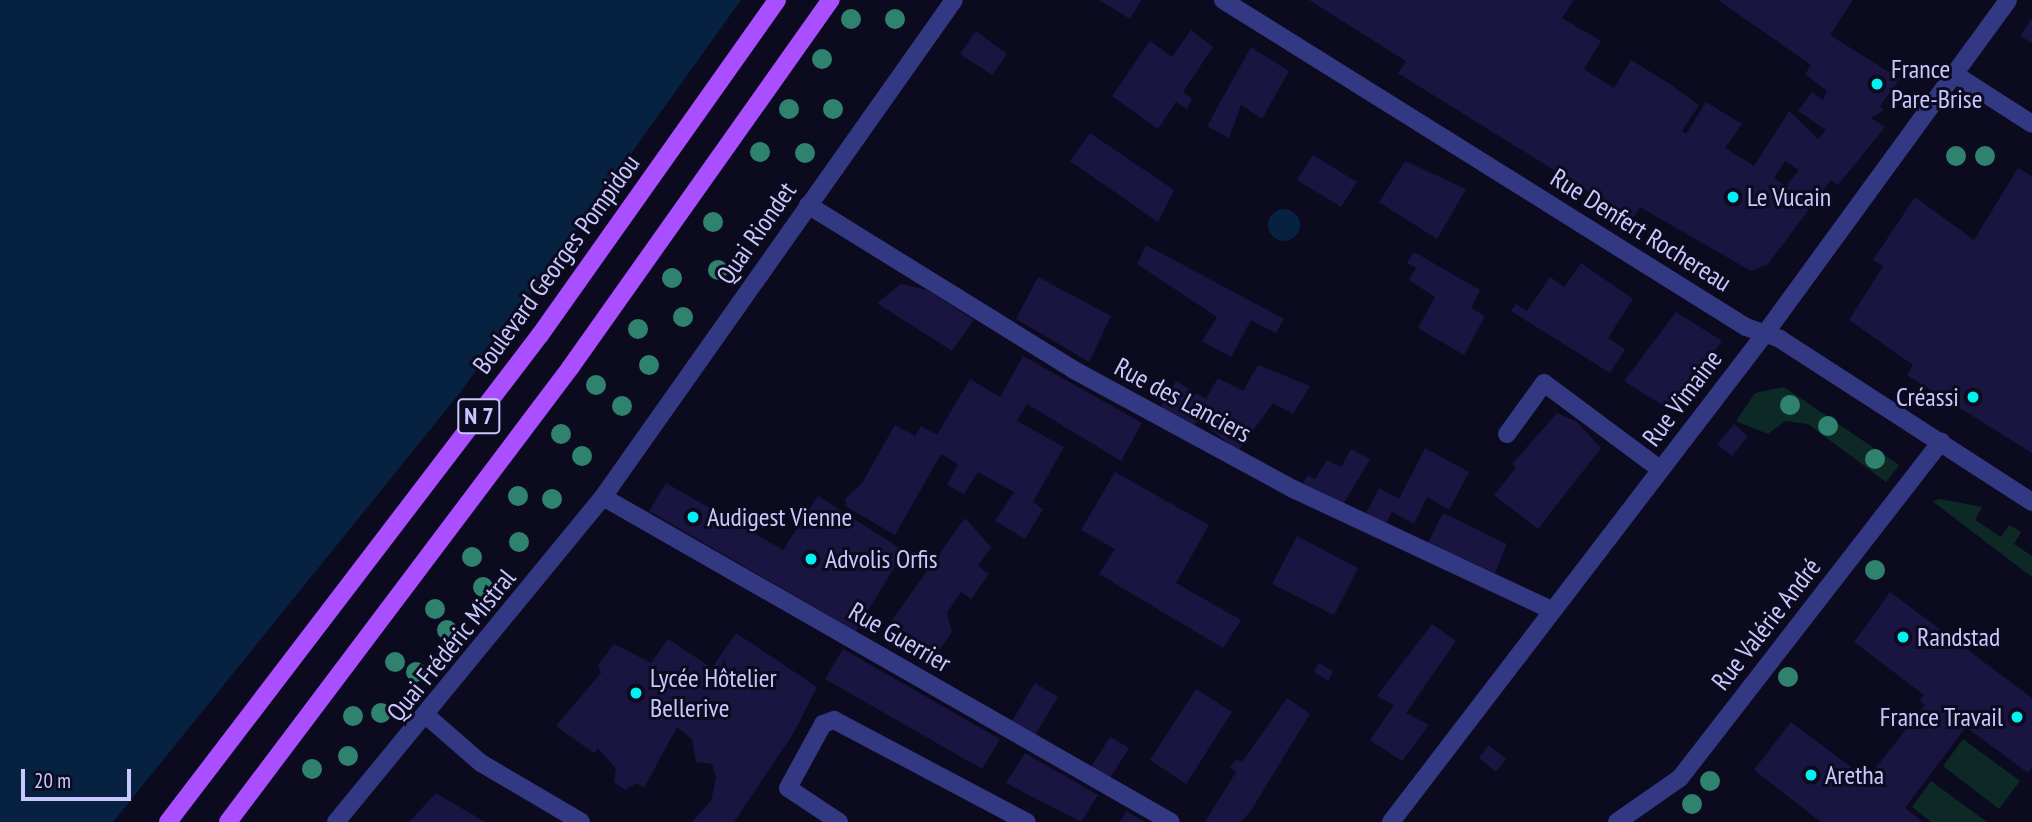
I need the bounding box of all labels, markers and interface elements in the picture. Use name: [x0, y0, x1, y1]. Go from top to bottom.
place label: France Pare-Brise: [1891, 53, 1982, 114]
marker: France Pare-Brise: [1869, 76, 1885, 92]
street label: Boulevard Georges Pompidou: [466, 148, 646, 380]
street label: Rue Denfert Rochereau: [1545, 162, 1737, 298]
street label: Quai Riondet: [710, 176, 802, 290]
place label: Le Vucain: [1747, 181, 1832, 213]
marker: Le Vucain: [1725, 189, 1741, 205]
street label: Rue Vimaine: [1636, 344, 1728, 452]
street label: Rue des Lanciers: [1109, 351, 1257, 449]
place label: Créassi: [1896, 381, 1959, 413]
marker: Créassi: [1965, 389, 1981, 405]
road number: N 7: [456, 396, 502, 436]
place label: Audigest Vienne: [707, 501, 853, 533]
marker: Audigest Vienne: [685, 509, 701, 525]
place label: Advolis Orfis: [825, 543, 937, 575]
marker: Advolis Orfis: [803, 551, 819, 567]
street label: Rue Valérie André: [1704, 551, 1828, 697]
street label: Quai Frédéric Mistral: [380, 563, 522, 727]
street label: Rue Guerrier: [843, 595, 957, 679]
place label: Randstad: [1917, 621, 2000, 653]
marker: Randstad: [1895, 629, 1911, 645]
place label: Lycée Hôtelier Bellerive: [650, 662, 777, 724]
marker: Lycée Hôtelier Bellerive: [628, 685, 644, 701]
place label: France Travail: [1879, 701, 2003, 733]
marker: France Travail: [2009, 709, 2025, 725]
scale bar: [24, 756, 135, 800]
place label: Aretha: [1825, 759, 1884, 791]
text: 20 m: [34, 767, 71, 794]
marker: Aretha: [1803, 767, 1819, 783]

